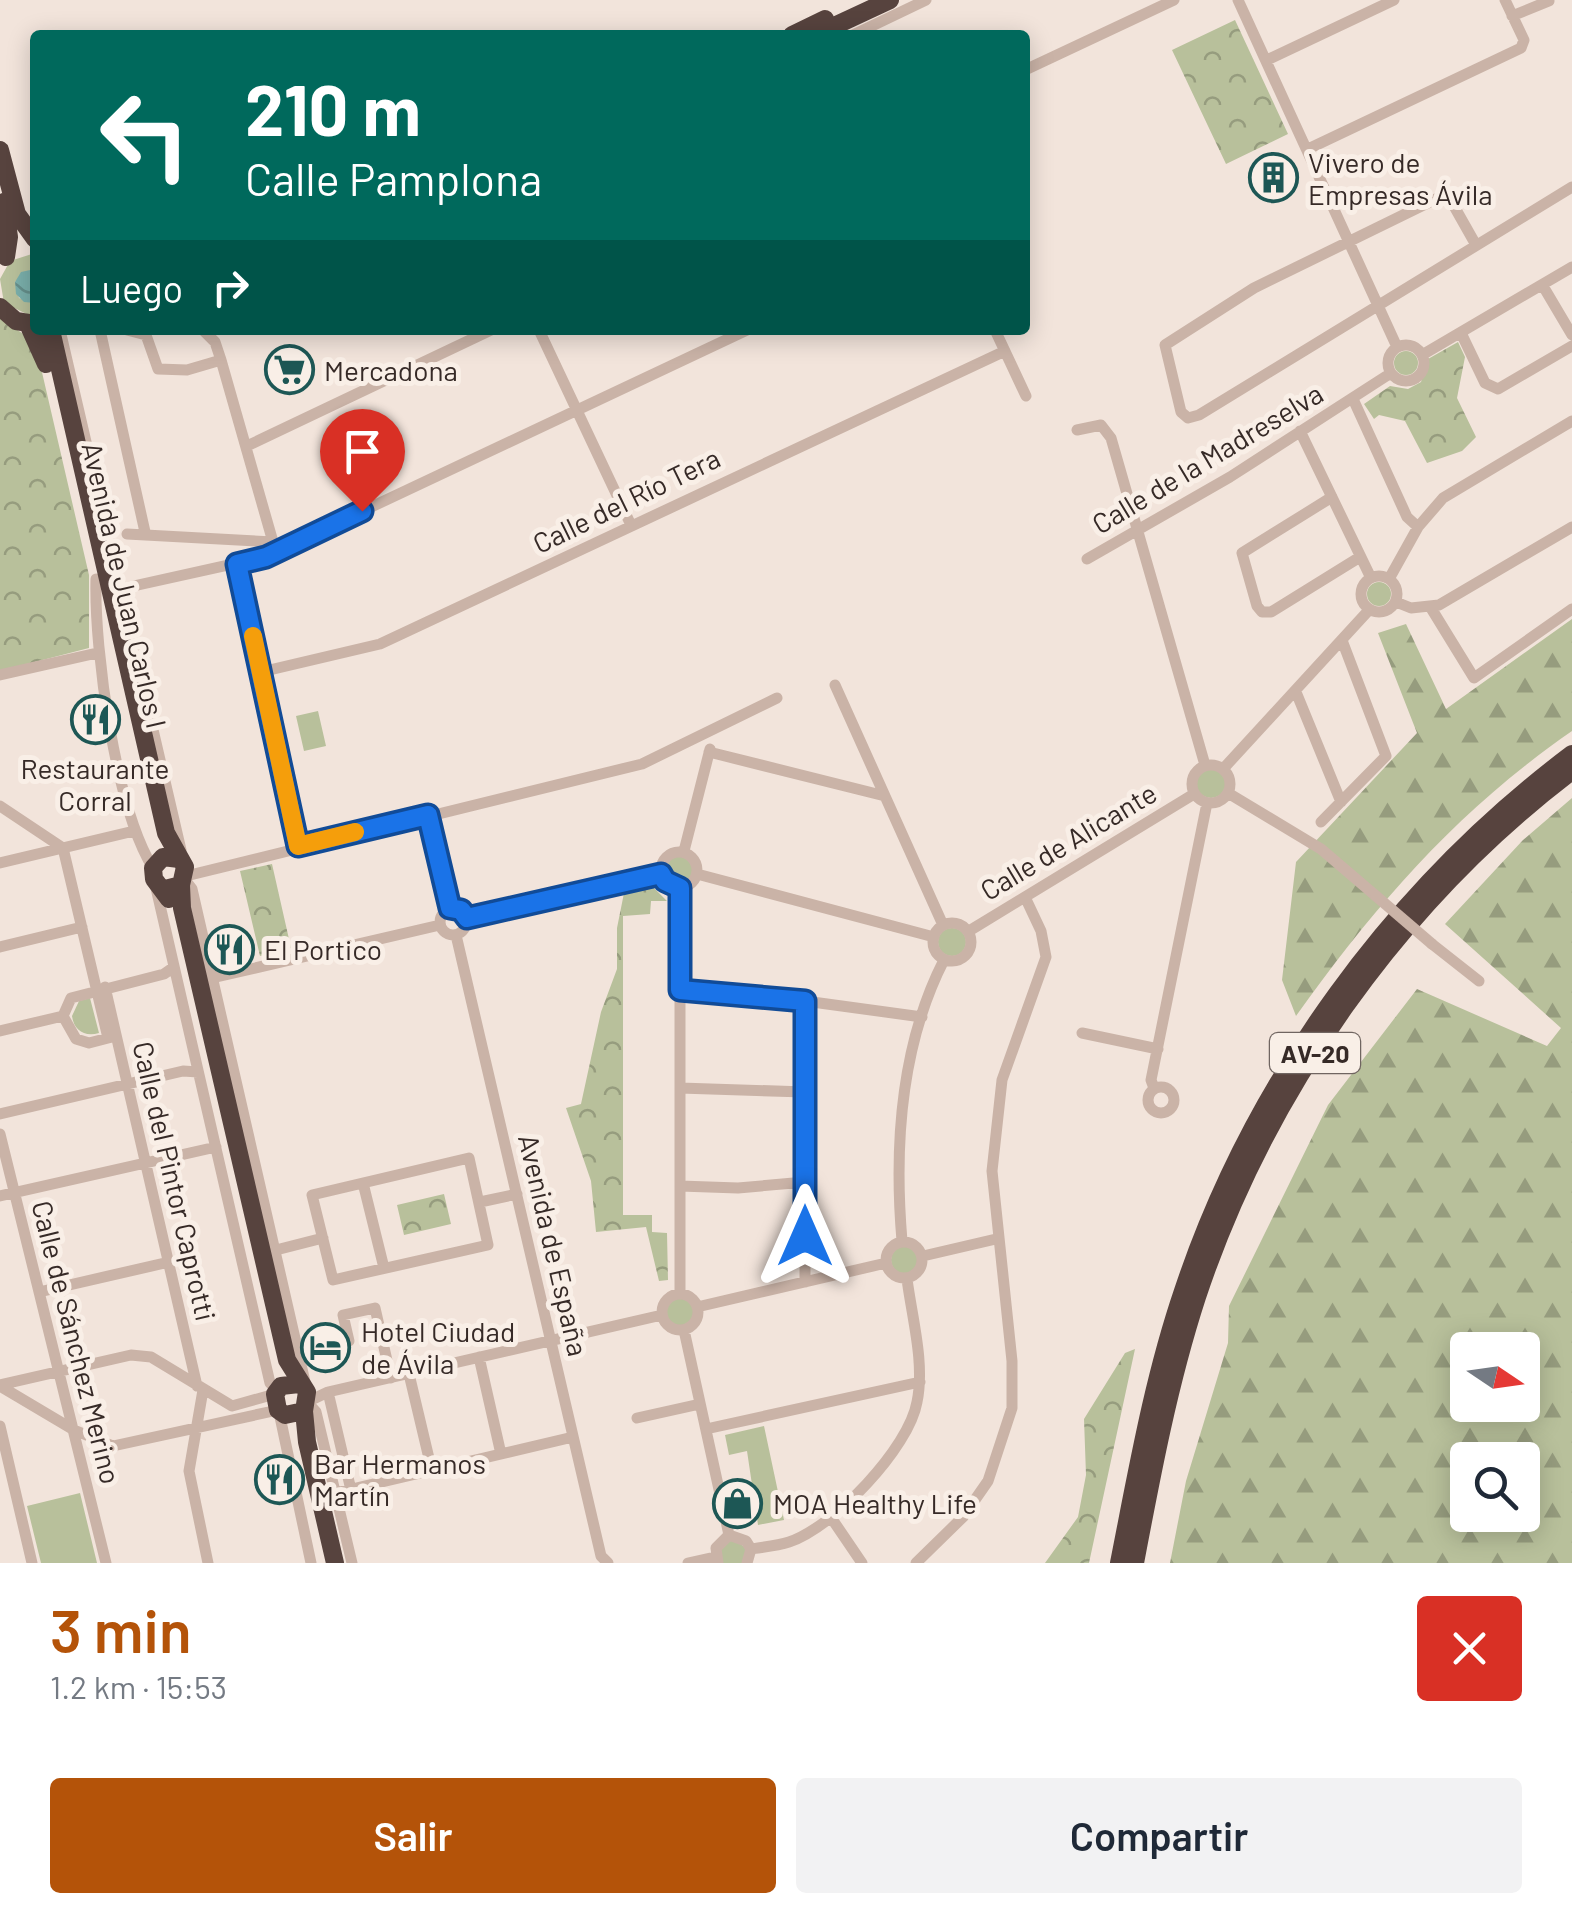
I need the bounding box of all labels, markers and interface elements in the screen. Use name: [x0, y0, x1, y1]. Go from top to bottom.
text: 210 m: [245, 66, 421, 150]
icon: left: [80, 70, 210, 200]
place label: Vivero de Empresas Ávila: [1308, 145, 1493, 211]
text: Calle Pamplona: [245, 151, 542, 205]
building icon: Vivero de Empresas Ávila: [1247, 152, 1299, 204]
icon: right: [203, 260, 258, 315]
text: Luego: [80, 265, 183, 311]
supermarket icon: Mercadona: [263, 344, 315, 396]
place label: Mercadona: [324, 353, 458, 387]
street label: Calle de la Madreselva: [1085, 376, 1329, 540]
pin: [320, 409, 405, 512]
icon: arrive: [335, 424, 390, 479]
street label: Avenida de Juan Carlos I: [76, 439, 174, 731]
street label: Calle del Río Tera: [527, 440, 725, 560]
restaurant icon: Restaurante Corral: [69, 694, 121, 746]
place label: Restaurante Corral: [21, 751, 169, 817]
street label: Calle de Alicante: [974, 775, 1162, 907]
restaurant icon: El Portico: [203, 923, 255, 975]
place label: El Portico: [264, 932, 382, 966]
road number: AV-20: [1270, 1033, 1360, 1073]
street label: Calle del Pintor Caprotti: [126, 1038, 224, 1324]
street label: Avenida de España: [512, 1131, 596, 1359]
position arrow: [753, 1184, 857, 1288]
street label: Calle de Sánchez Merino: [25, 1197, 129, 1487]
place label: Hotel Ciudad de Ávila: [361, 1314, 515, 1380]
hotel icon: Hotel Ciudad de Ávila: [300, 1321, 352, 1373]
north arrow: [1450, 1332, 1540, 1422]
map controls: [1450, 1332, 1540, 1532]
button: search: [1450, 1442, 1540, 1532]
place label: Bar Hermanos Martín: [314, 1446, 486, 1512]
restaurant icon: Bar Hermanos Martín: [253, 1453, 305, 1505]
shop icon: MOA Healthy Life: [712, 1477, 764, 1529]
place label: MOA Healthy Life: [773, 1486, 977, 1520]
text: 3 min: [50, 1593, 192, 1665]
button: close: [1417, 1596, 1522, 1701]
text: 1.2 km · 15:53: [50, 1667, 227, 1705]
button: Salir: [50, 1778, 776, 1893]
button: Compartir: [796, 1778, 1522, 1893]

